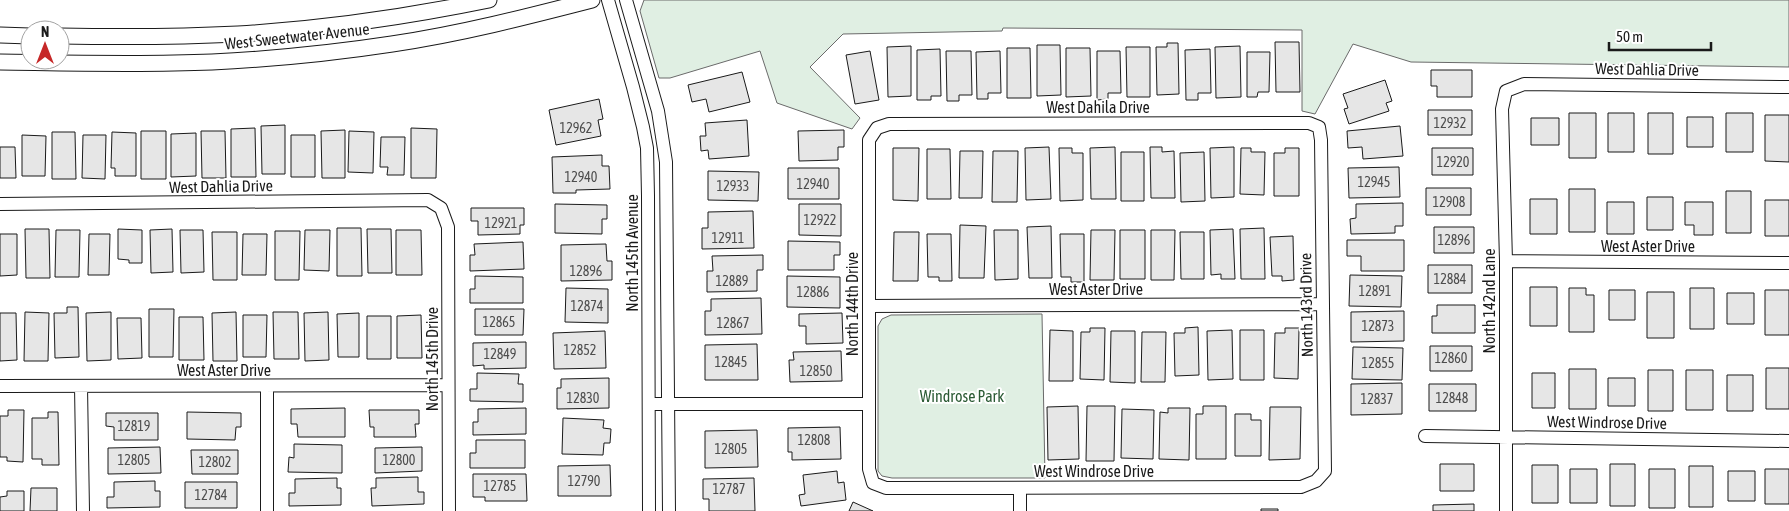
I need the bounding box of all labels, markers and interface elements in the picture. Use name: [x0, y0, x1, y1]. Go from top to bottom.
street label: West Sweetwater Avenue: [224, 19, 370, 53]
north arrow: [20, 20, 70, 70]
scale bar: [1609, 20, 1712, 52]
text: N: [41, 24, 49, 40]
text: 50 m: [1616, 28, 1643, 45]
street label: West Dahlia Drive: [1595, 59, 1699, 79]
street label: West Dahila Drive: [1046, 98, 1150, 116]
house number: 12932: [1434, 115, 1466, 131]
house number: 12962: [560, 120, 592, 136]
house number: 12920: [1437, 154, 1470, 170]
house number: 12940: [565, 169, 598, 185]
house number: 12945: [1358, 174, 1390, 190]
street label: West Dahlia Drive: [169, 176, 273, 196]
house number: 12940: [797, 176, 830, 192]
house number: 12933: [717, 178, 749, 194]
street label: North 145th Avenue: [623, 194, 641, 312]
house number: 12908: [1433, 194, 1466, 210]
house number: 12922: [804, 212, 836, 228]
house number: 12921: [485, 215, 517, 231]
house number: 12911: [712, 230, 744, 246]
house number: 12896: [1438, 232, 1471, 248]
street label: West Aster Drive: [1601, 237, 1695, 255]
street label: North 142nd Lane: [1480, 249, 1498, 353]
street label: North 144th Drive: [843, 252, 861, 356]
street label: North 143rd Drive: [1296, 253, 1316, 357]
house number: 12896: [570, 263, 603, 279]
house number: 12884: [1434, 271, 1467, 287]
house number: 12889: [716, 273, 748, 289]
street label: West Aster Drive: [1049, 280, 1143, 298]
house number: 12891: [1359, 283, 1391, 299]
house number: 12886: [797, 284, 830, 300]
house number: 12874: [571, 298, 604, 314]
street label: North 145th Drive: [423, 307, 441, 411]
house number: 12865: [483, 314, 515, 330]
house number: 12867: [717, 315, 749, 331]
house number: 12873: [1362, 318, 1394, 334]
house number: 12852: [564, 342, 596, 358]
house number: 12849: [484, 346, 516, 362]
house number: 12860: [1435, 350, 1468, 366]
house number: 12845: [715, 354, 747, 370]
house number: 12855: [1362, 355, 1394, 371]
street label: West Aster Drive: [177, 361, 271, 379]
house number: 12850: [800, 363, 833, 379]
park label: Windrose Park: [920, 387, 1004, 405]
house number: 12830: [567, 390, 600, 406]
house number: 12848: [1436, 390, 1469, 406]
house number: 12837: [1361, 391, 1393, 407]
street label: West Windrose Drive: [1547, 412, 1667, 432]
house number: 12819: [118, 418, 150, 434]
house number: 12808: [798, 432, 831, 448]
house number: 12805: [715, 441, 747, 457]
house number: 12805: [118, 452, 150, 468]
house number: 12800: [383, 452, 416, 468]
house number: 12802: [199, 454, 231, 470]
street label: West Windrose Drive: [1034, 462, 1154, 480]
house number: 12790: [568, 473, 601, 489]
house number: 12785: [484, 478, 516, 494]
house number: 12787: [713, 481, 745, 497]
house number: 12784: [195, 487, 228, 503]

